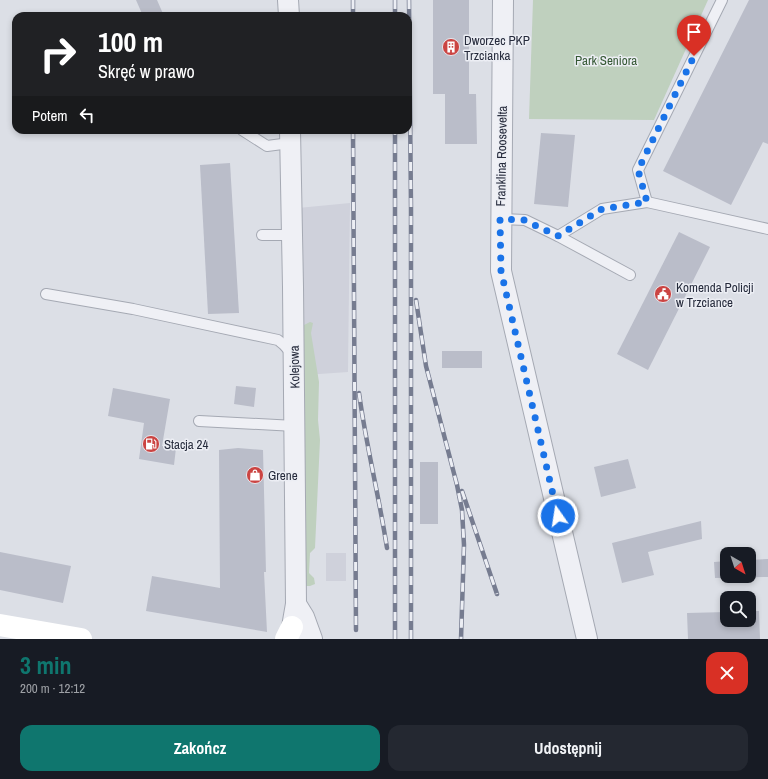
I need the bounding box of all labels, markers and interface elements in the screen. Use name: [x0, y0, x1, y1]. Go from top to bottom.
pin: [677, 15, 711, 56]
icon: arrive: [683, 21, 705, 43]
text: 100 m: [98, 23, 163, 61]
icon: right: [32, 28, 84, 80]
place label: Dworzec PKP Trzcianka: [464, 32, 530, 64]
building icon: Dworzec PKP Trzcianka: [441, 37, 461, 57]
park label: Park Seniora: [575, 52, 637, 69]
text: Skręć w prawo: [98, 59, 195, 84]
icon: left: [76, 104, 98, 126]
text: Potem: [32, 105, 68, 126]
street label: Franklina Roosevelta: [492, 105, 511, 207]
place label: Komenda Policji w Trzciance: [676, 279, 754, 311]
public building icon: Komenda Policji w Trzciance: [653, 284, 673, 304]
street label: Kolejowa: [286, 345, 303, 389]
fuel station icon: Stacja 24: [141, 434, 161, 454]
place label: Stacja 24: [164, 436, 209, 453]
shop icon: Grene: [245, 465, 265, 485]
place label: Grene: [268, 467, 298, 484]
position arrow: [537, 495, 579, 537]
north arrow: [720, 547, 756, 583]
map controls: [720, 547, 756, 627]
button: search: [720, 591, 756, 627]
text: 3 min: [20, 649, 71, 681]
button: close: [706, 652, 748, 694]
text: 200 m · 12:12: [20, 680, 85, 697]
button: Zakończ: [20, 725, 380, 771]
button: Udostępnij: [388, 725, 748, 771]

